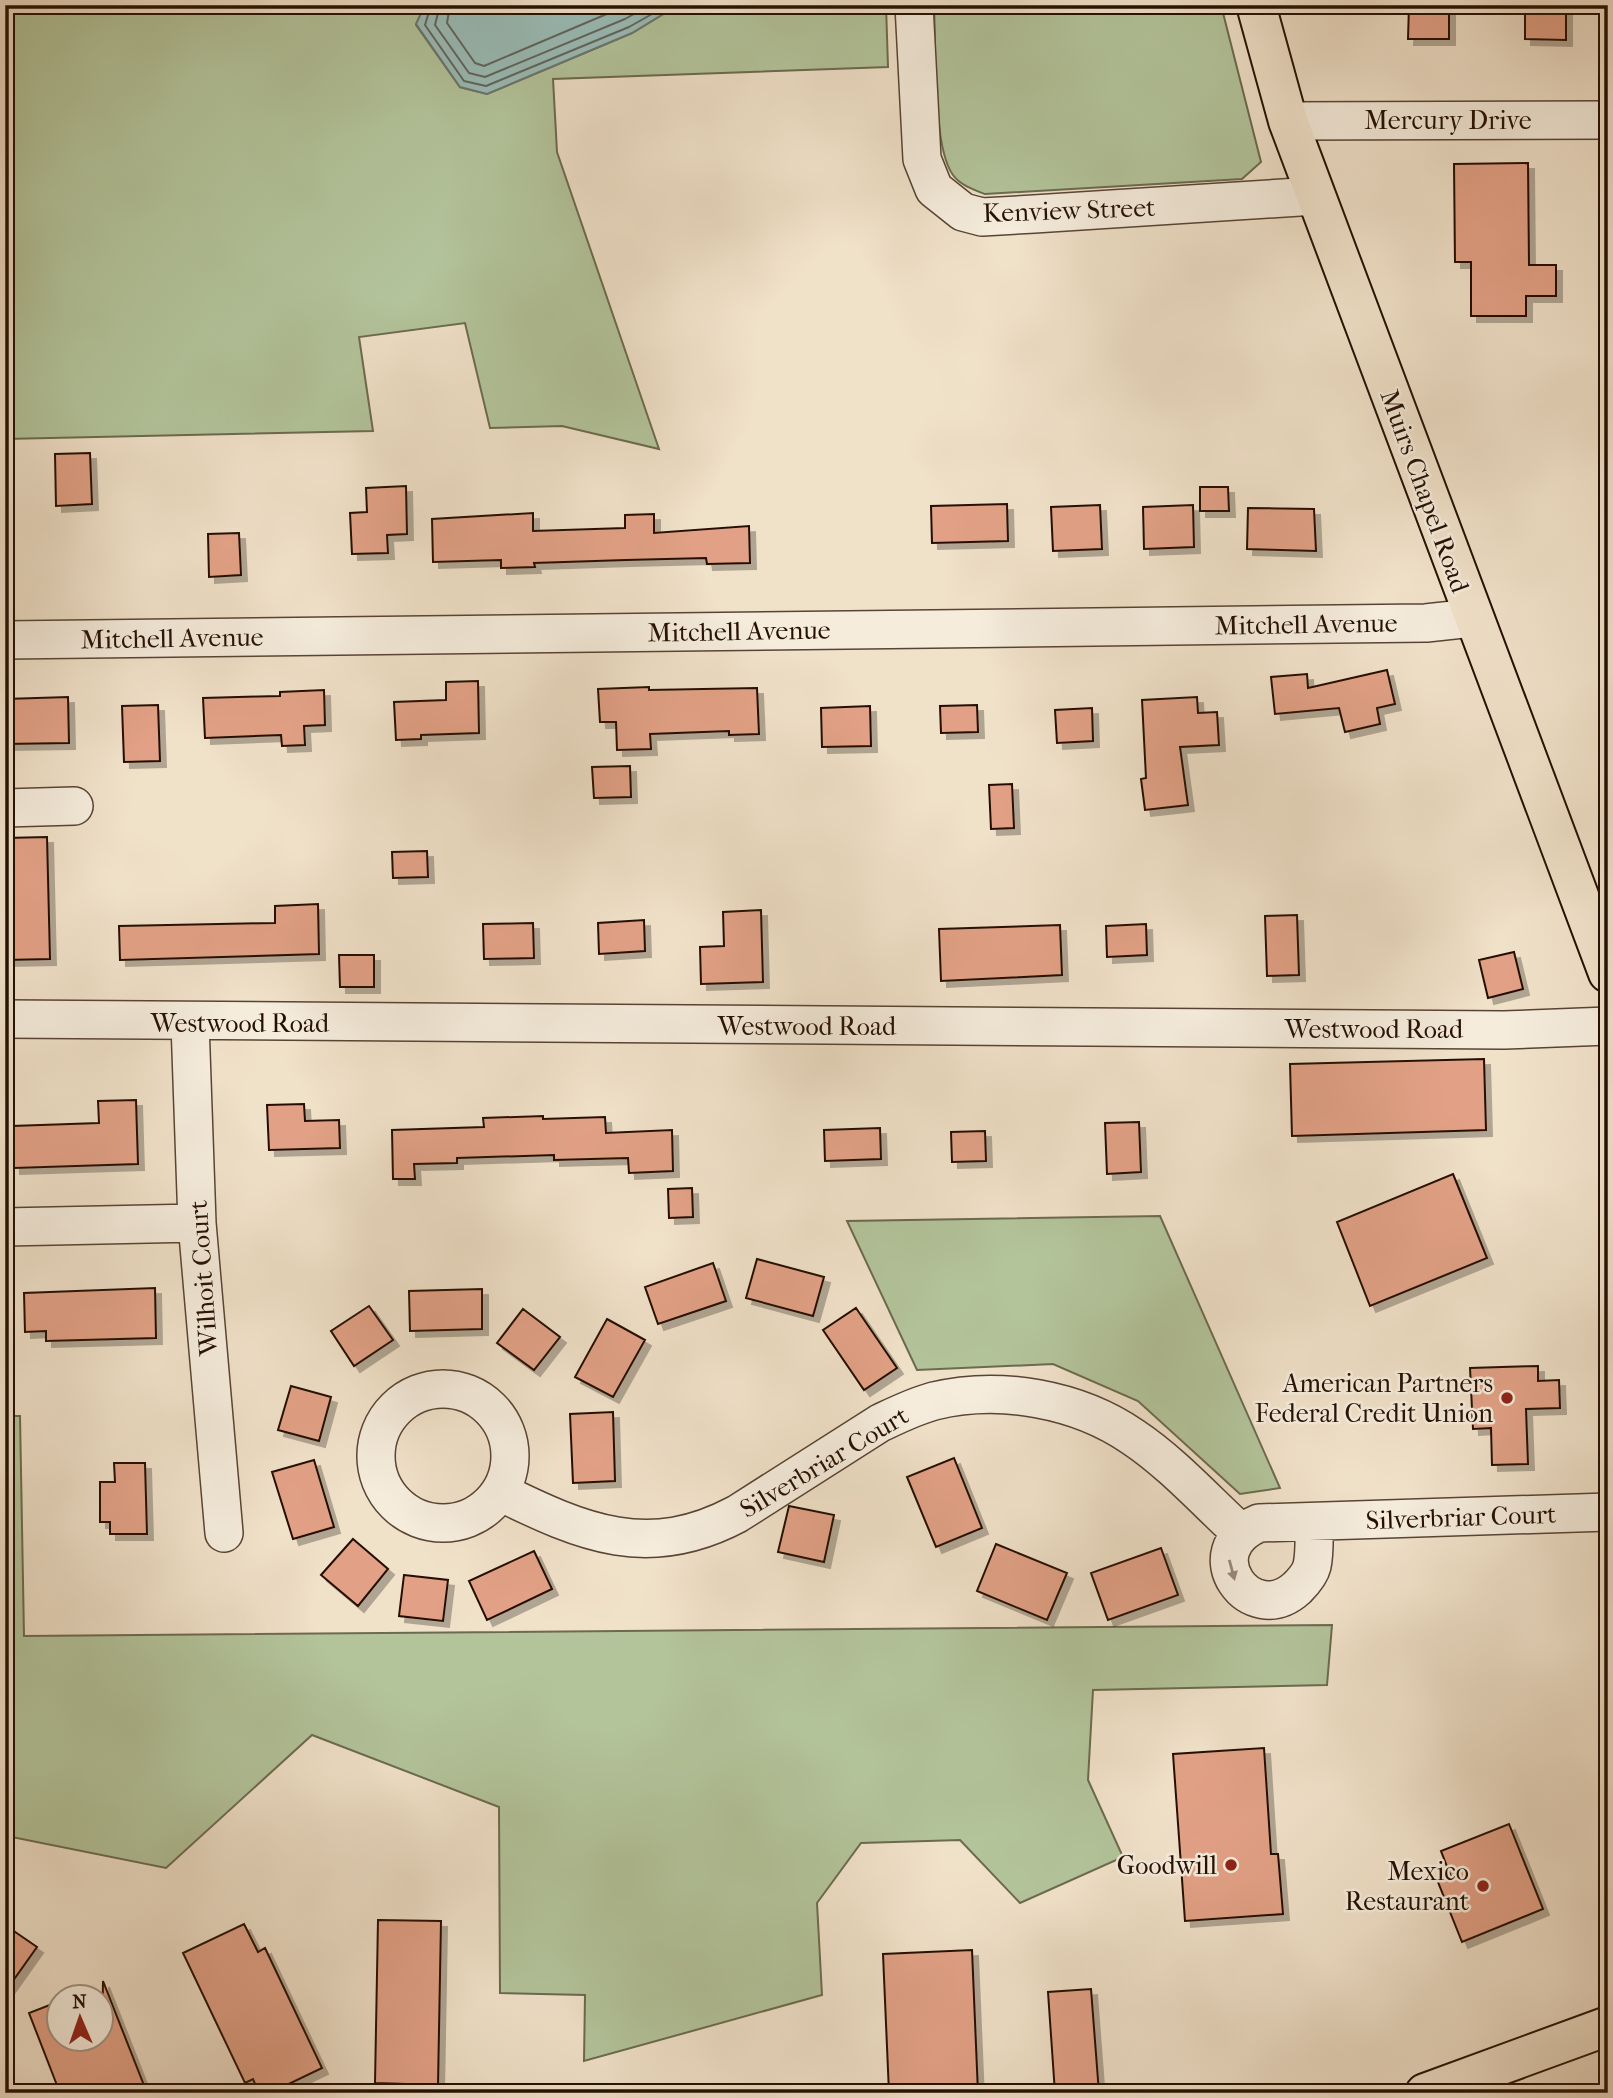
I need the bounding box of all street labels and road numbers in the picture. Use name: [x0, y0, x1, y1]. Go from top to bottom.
street label: Mercury Drive: [1364, 105, 1532, 136]
street label: Kenview Street: [982, 192, 1157, 229]
street label: Muirs Chapel Road: [1373, 385, 1476, 598]
street label: Mitchell Avenue: [1214, 607, 1398, 642]
street label: Mitchell Avenue: [647, 614, 831, 649]
street label: Mitchell Avenue: [80, 621, 264, 656]
street label: Westwood Road: [150, 1008, 330, 1039]
street label: Westwood Road: [717, 1011, 897, 1042]
street label: Westwood Road: [1284, 1014, 1464, 1045]
street label: Wilhoit Court: [183, 1198, 224, 1358]
street label: Silverbriar Court: [735, 1400, 915, 1525]
street label: Silverbriar Court: [1365, 1499, 1558, 1536]

